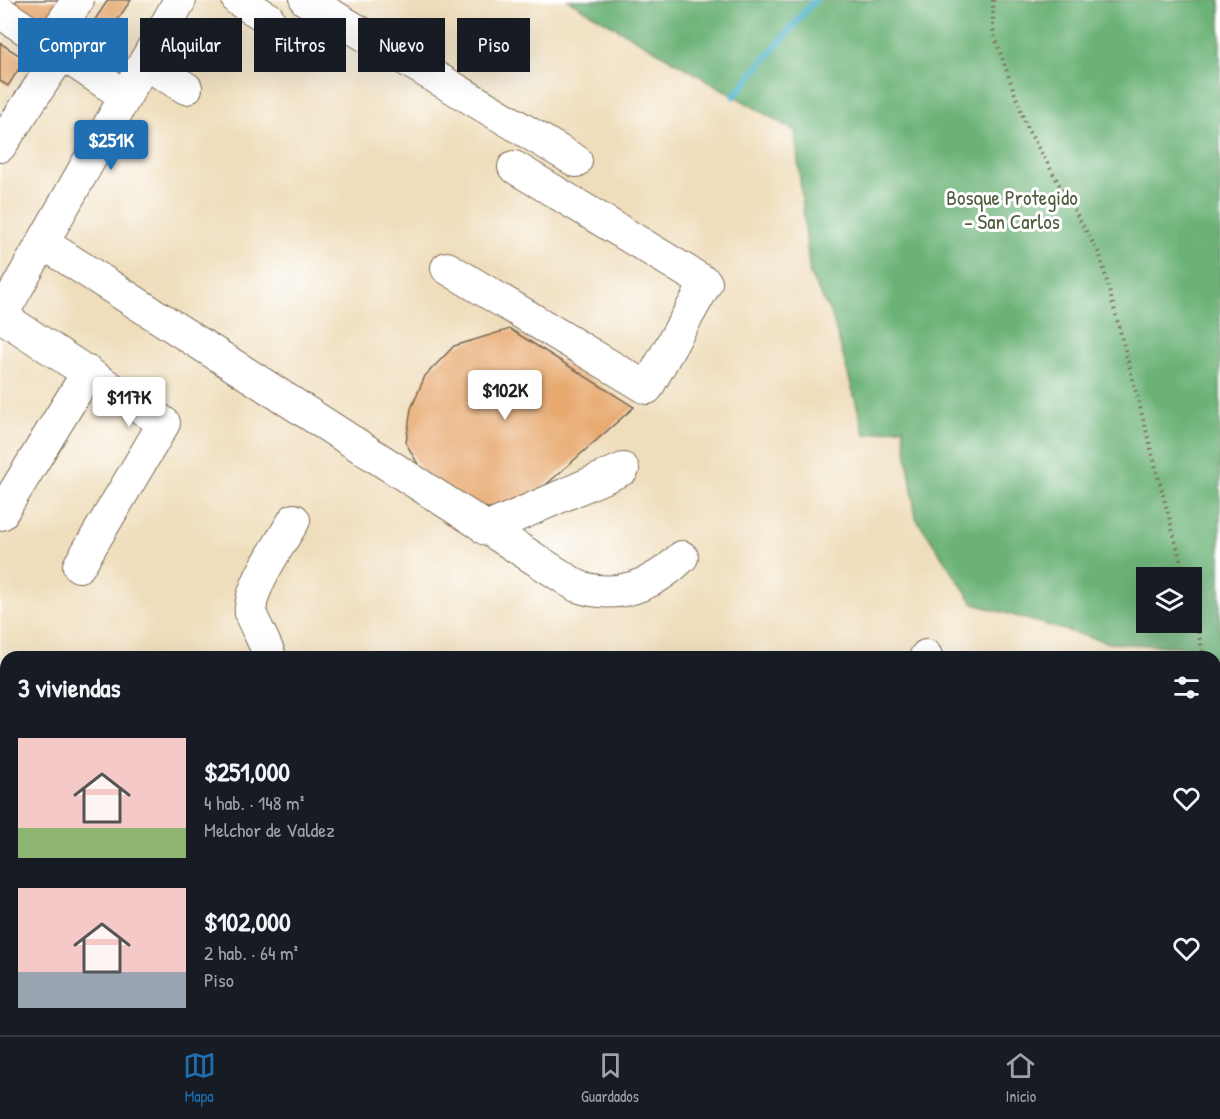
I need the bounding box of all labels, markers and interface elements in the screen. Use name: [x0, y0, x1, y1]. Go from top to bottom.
chip: Comprar: [18, 18, 128, 72]
chip: Alquilar: [140, 18, 242, 72]
chip: Filtros: [254, 18, 346, 72]
chip: Nuevo: [358, 18, 445, 72]
chip: Piso: [457, 18, 530, 72]
pin: $251K: [69, 120, 153, 171]
text: $251K: [88, 126, 134, 153]
park label: Bosque Protegido - San Carlos: [946, 183, 1078, 236]
pin: $102K: [463, 370, 547, 421]
text: $102K: [482, 376, 528, 403]
pin: $117K: [87, 377, 171, 428]
text: $117K: [106, 383, 152, 410]
map controls: [1136, 567, 1202, 633]
button: layers: [1136, 567, 1202, 633]
text: 3 viviendas: [18, 670, 121, 705]
icon: filters: [1170, 671, 1203, 704]
text: $251,000: [204, 754, 290, 789]
icon: home: [66, 762, 138, 834]
icon: heart: [1170, 782, 1203, 815]
text: 4 hab. · 148 m²: [204, 789, 304, 816]
text: Melchor de Valdez: [204, 816, 335, 843]
text: $102,000: [204, 904, 291, 939]
icon: home: [66, 912, 138, 984]
icon: heart: [1170, 932, 1203, 965]
text: 2 hab. · 64 m²: [204, 939, 298, 966]
text: Piso: [204, 966, 234, 993]
tab: Mapa: [183, 1049, 216, 1107]
tab: Guardados: [581, 1049, 639, 1107]
tab: Inicio: [1004, 1049, 1037, 1107]

